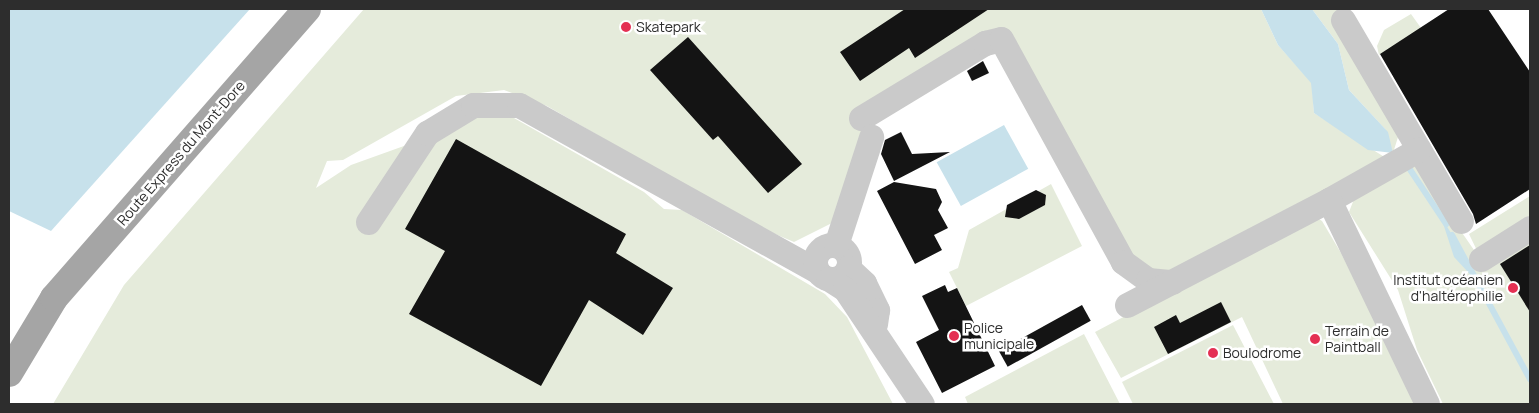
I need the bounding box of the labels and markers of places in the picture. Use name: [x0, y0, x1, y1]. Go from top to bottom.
place label: Skatepark: [636, 19, 701, 35]
marker: Skatepark: [620, 21, 632, 33]
place label: Institut océanien d'haltérophilie: [1393, 272, 1503, 304]
marker: Institut océanien d'haltérophilie: [1507, 282, 1519, 294]
place label: Police municipale: [964, 320, 1034, 352]
place label: Terrain de Paintball: [1325, 323, 1389, 356]
marker: Police municipale: [948, 330, 960, 342]
marker: Terrain de Paintball: [1309, 333, 1321, 345]
place label: Boulodrome: [1223, 345, 1301, 361]
marker: Boulodrome: [1207, 347, 1219, 359]

